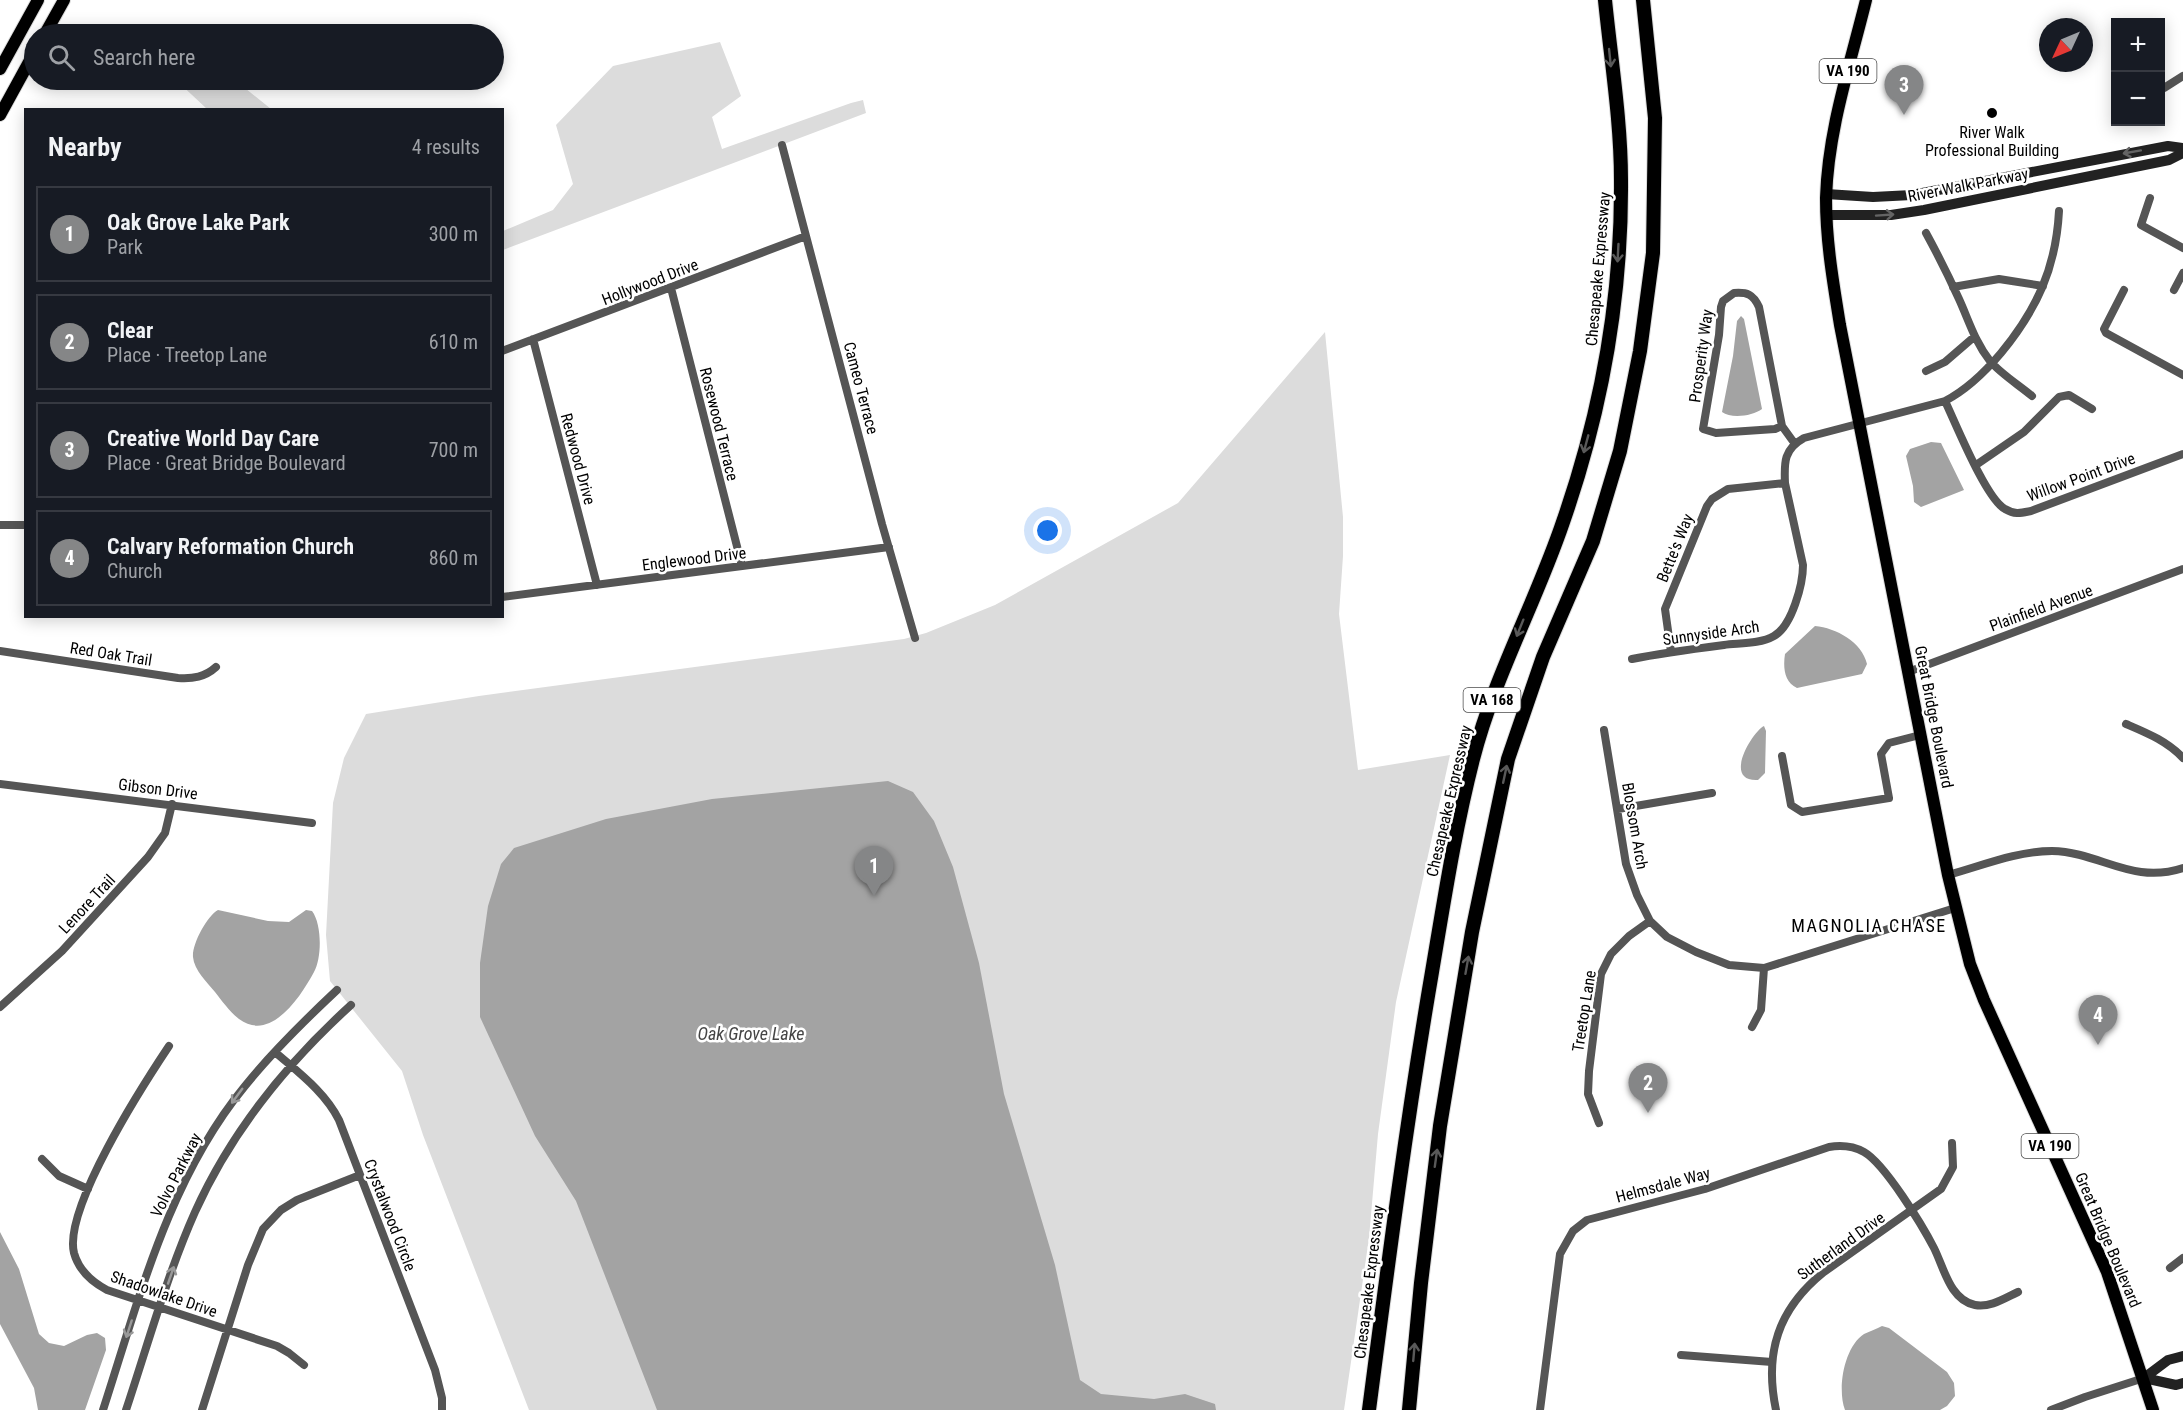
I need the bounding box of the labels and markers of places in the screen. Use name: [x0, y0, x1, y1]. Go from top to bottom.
pin: 3: [1884, 66, 1924, 115]
marker: River Walk Professional Building: [1985, 106, 1999, 120]
place label: River Walk Professional Building: [1925, 123, 2059, 160]
pin: 1: [854, 846, 894, 896]
pin: 4: [2078, 996, 2118, 1045]
pin: 2: [1628, 1064, 1668, 1113]

